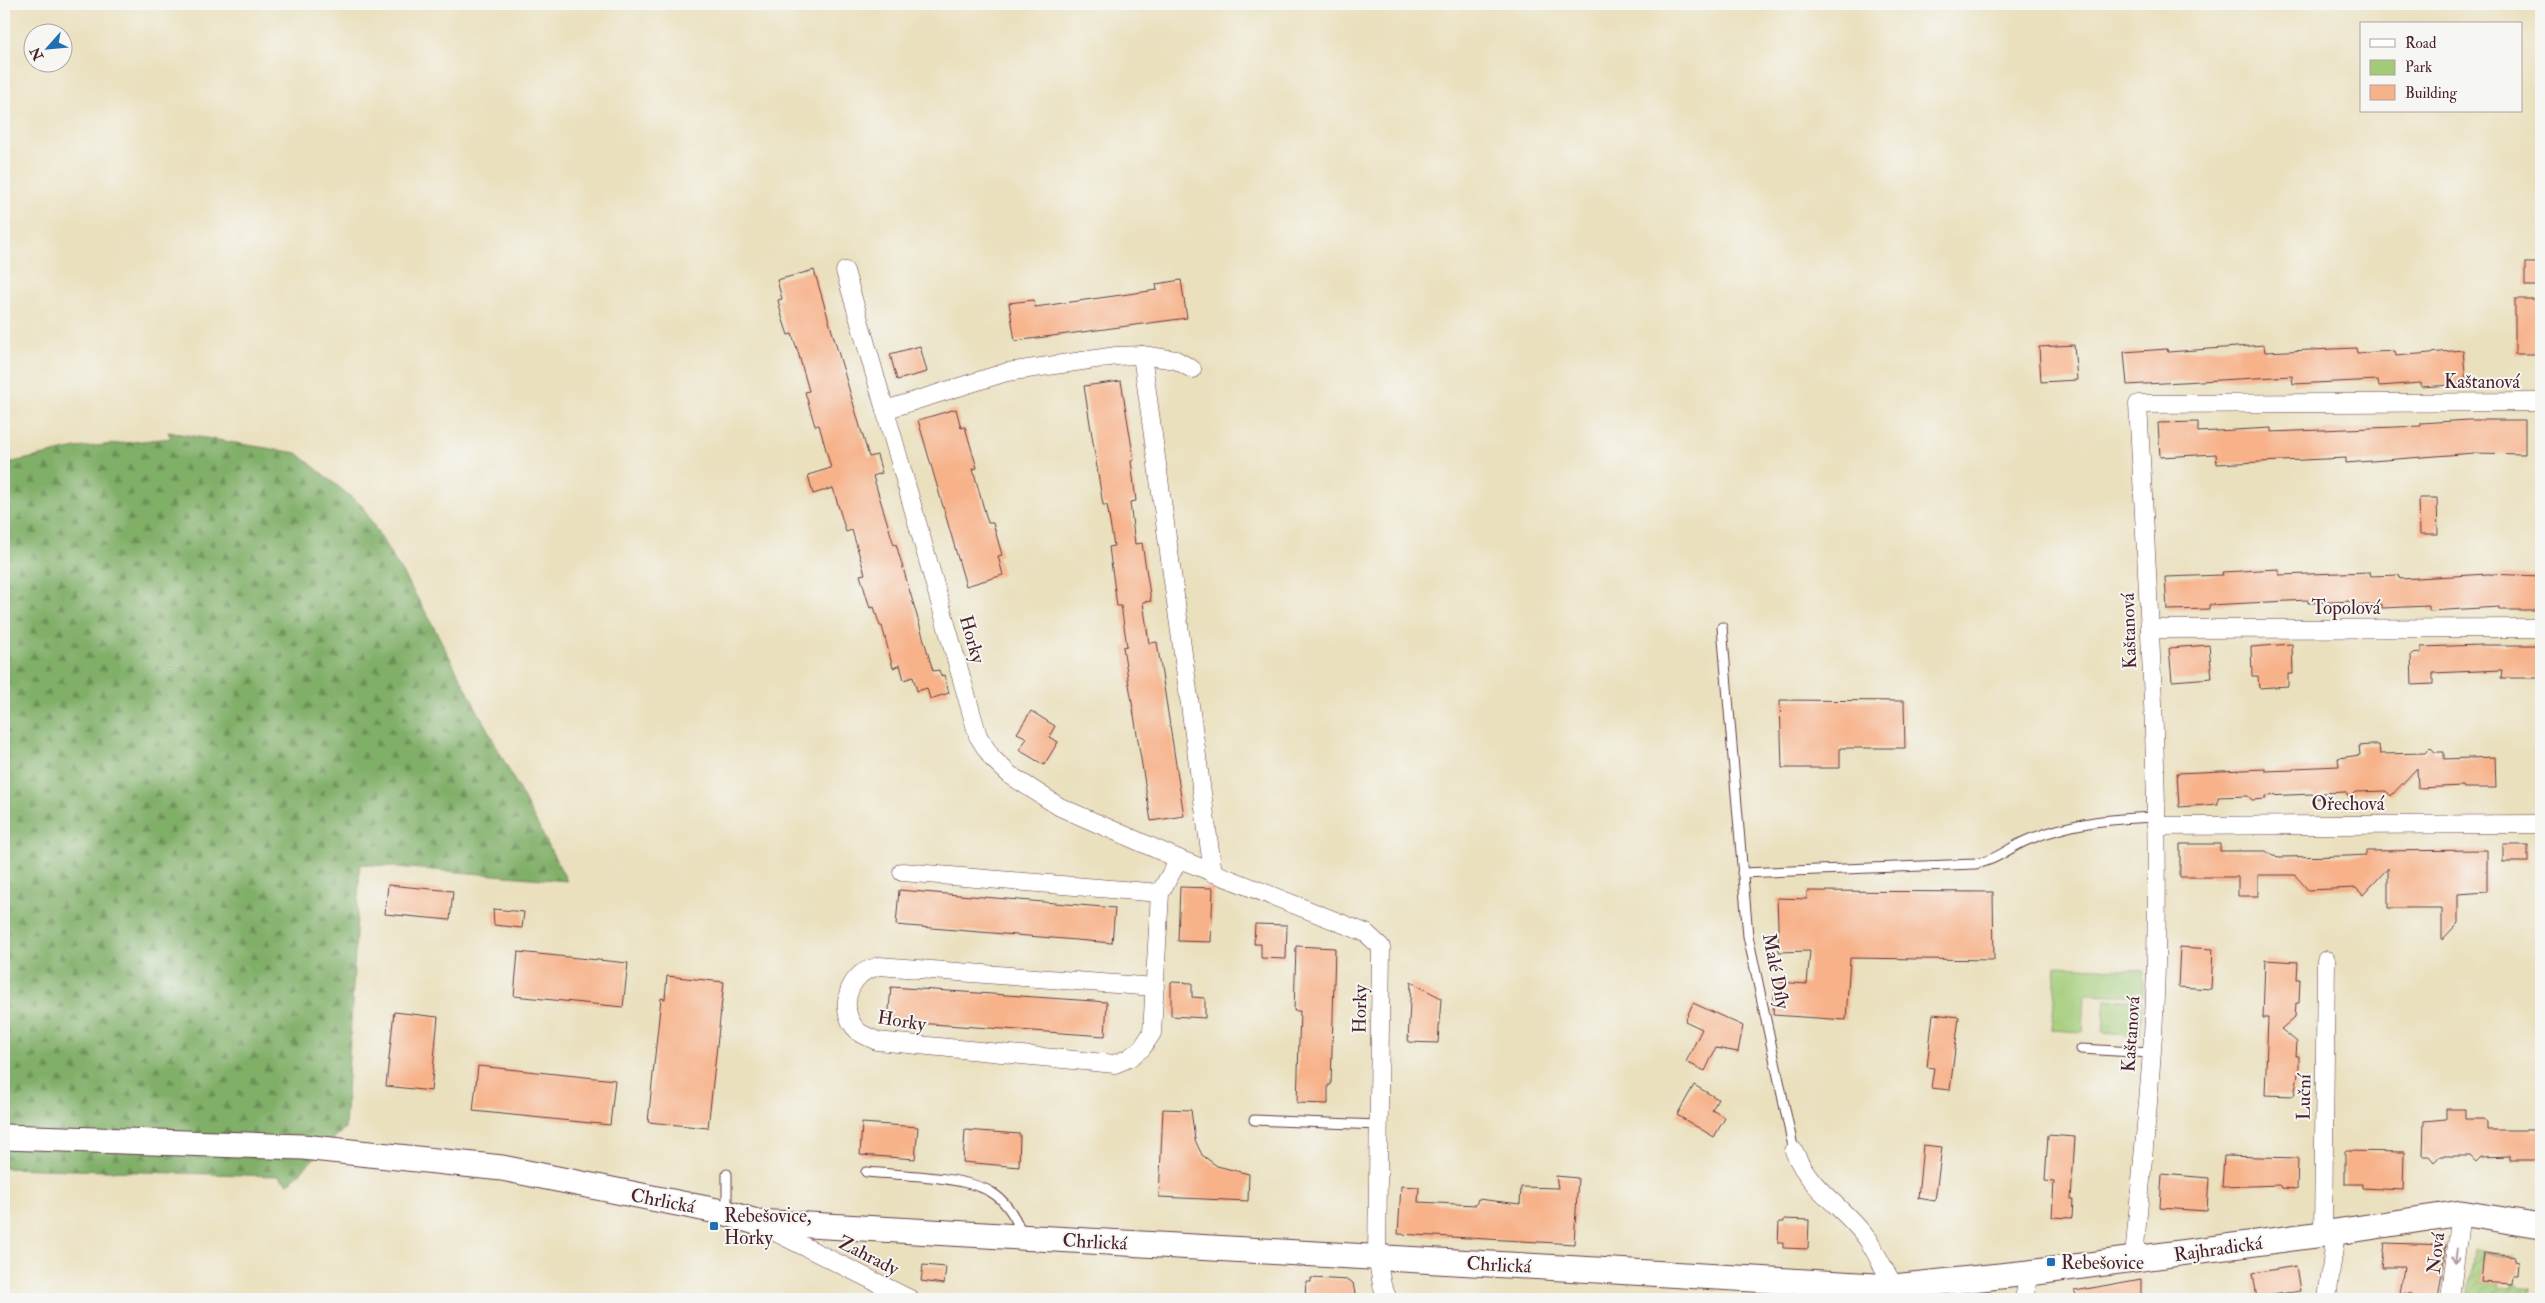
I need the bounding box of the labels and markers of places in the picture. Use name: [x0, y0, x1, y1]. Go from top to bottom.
place label: Rebešovice, Horky: [724, 1204, 811, 1250]
marker: Rebešovice, Horky: [708, 1220, 720, 1232]
place label: Rebešovice: [2061, 1251, 2144, 1275]
marker: Rebešovice: [2045, 1256, 2057, 1268]

